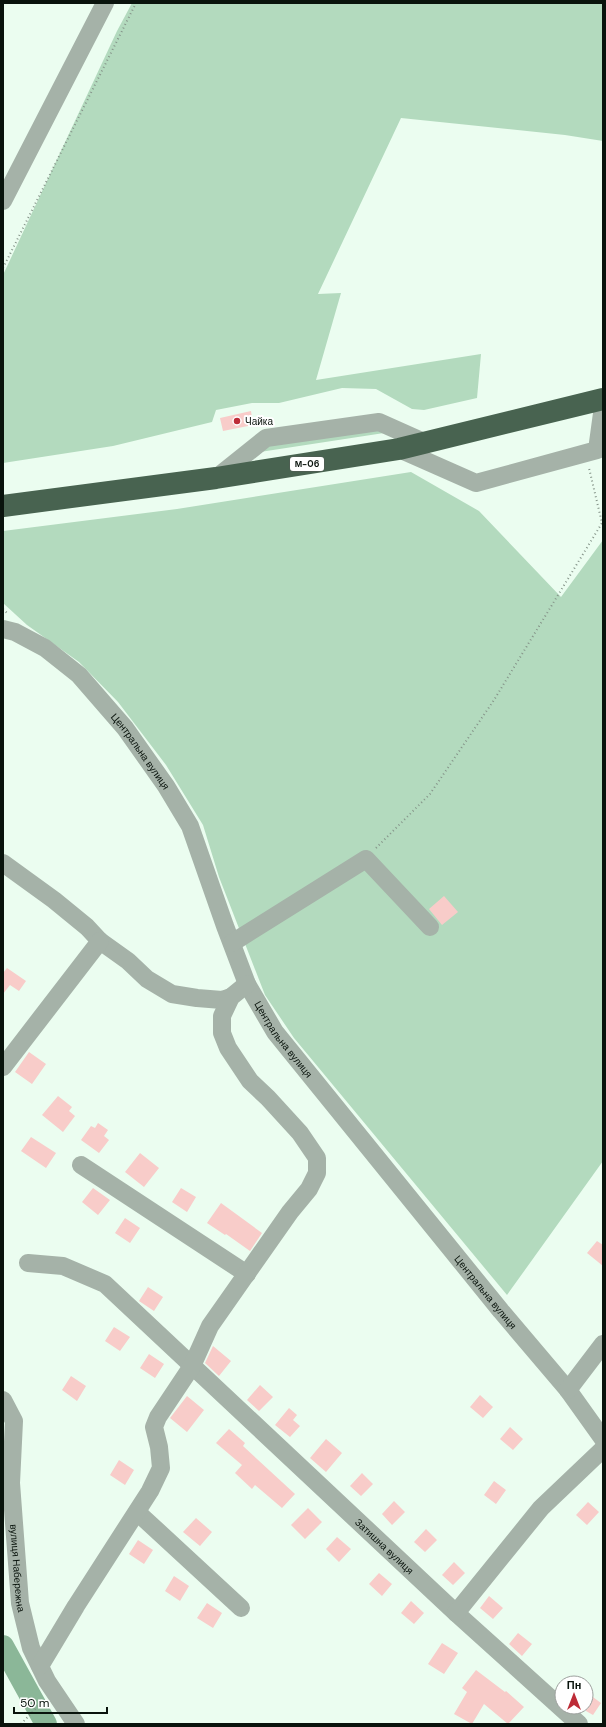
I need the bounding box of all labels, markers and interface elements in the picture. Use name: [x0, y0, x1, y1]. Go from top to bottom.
place label: Чайка: [245, 415, 273, 428]
marker: Чайка: [232, 416, 242, 426]
road number: М-06: [290, 457, 324, 471]
street label: Центральна вулиця: [108, 710, 173, 792]
street label: Центральна вулиця: [252, 999, 316, 1080]
street label: Центральна вулиця: [452, 1253, 520, 1332]
street label: Затишна вулиця: [352, 1515, 417, 1577]
street label: вулиця Набережна: [8, 1524, 29, 1614]
north arrow: [554, 1675, 594, 1715]
text: Пн: [567, 1678, 581, 1692]
scale bar: [14, 1689, 107, 1715]
text: 50 m: [20, 1695, 49, 1711]

